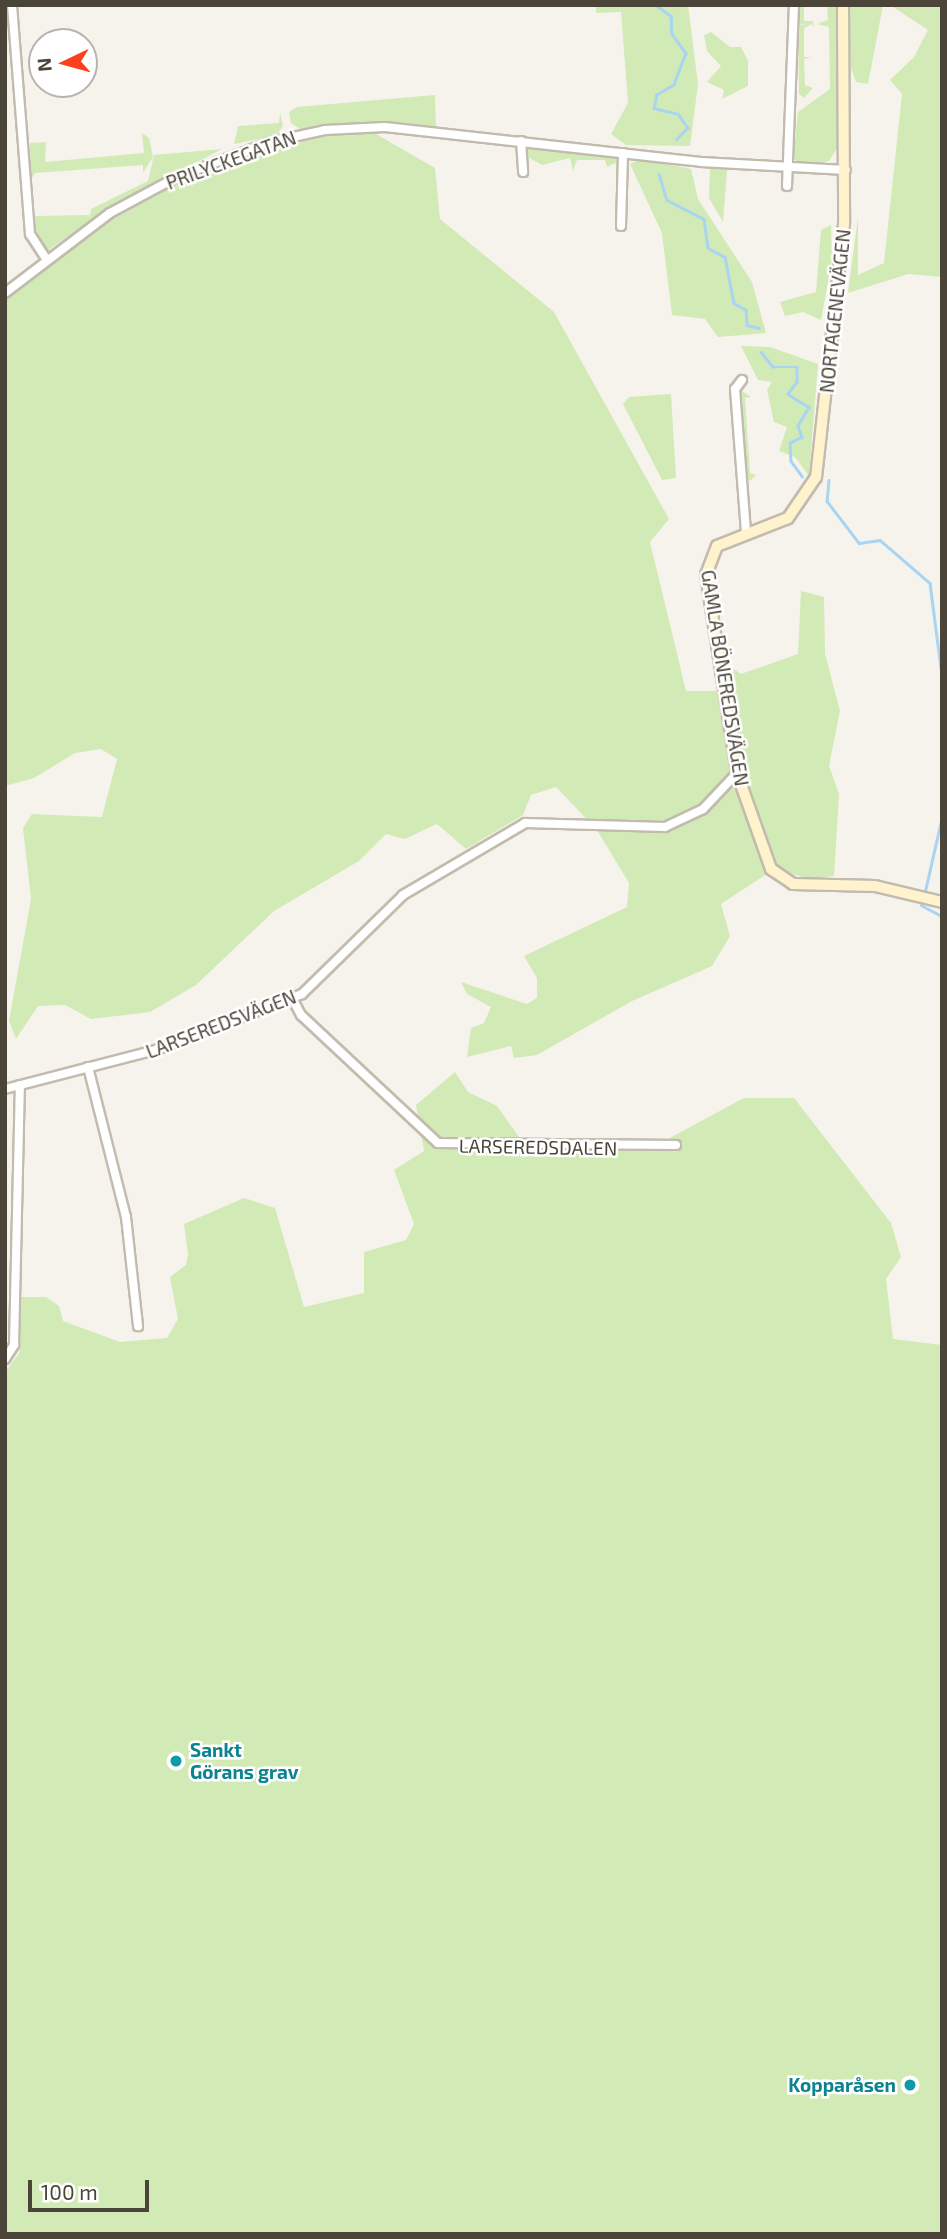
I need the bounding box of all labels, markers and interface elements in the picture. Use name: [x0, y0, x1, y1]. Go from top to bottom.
north arrow: [28, 28, 98, 98]
text: N: [32, 57, 56, 73]
street label: PRILYCKEGATAN: [163, 126, 299, 194]
street label: NORTAGENEVÄGEN: [815, 228, 855, 394]
street label: GAMLA BÖNEREDSVÄGEN: [697, 568, 753, 788]
street label: LARSEREDSVÄGEN: [143, 985, 299, 1063]
street label: LARSEREDSDALEN: [459, 1134, 617, 1160]
place label: Sankt Görans grav: [190, 1739, 299, 1783]
marker: Sankt Görans grav: [168, 1753, 184, 1769]
place label: Kopparåsen: [788, 2074, 896, 2096]
marker: Kopparåsen: [902, 2077, 918, 2093]
scale bar: [32, 2166, 152, 2210]
text: 100 m: [41, 2179, 98, 2204]

